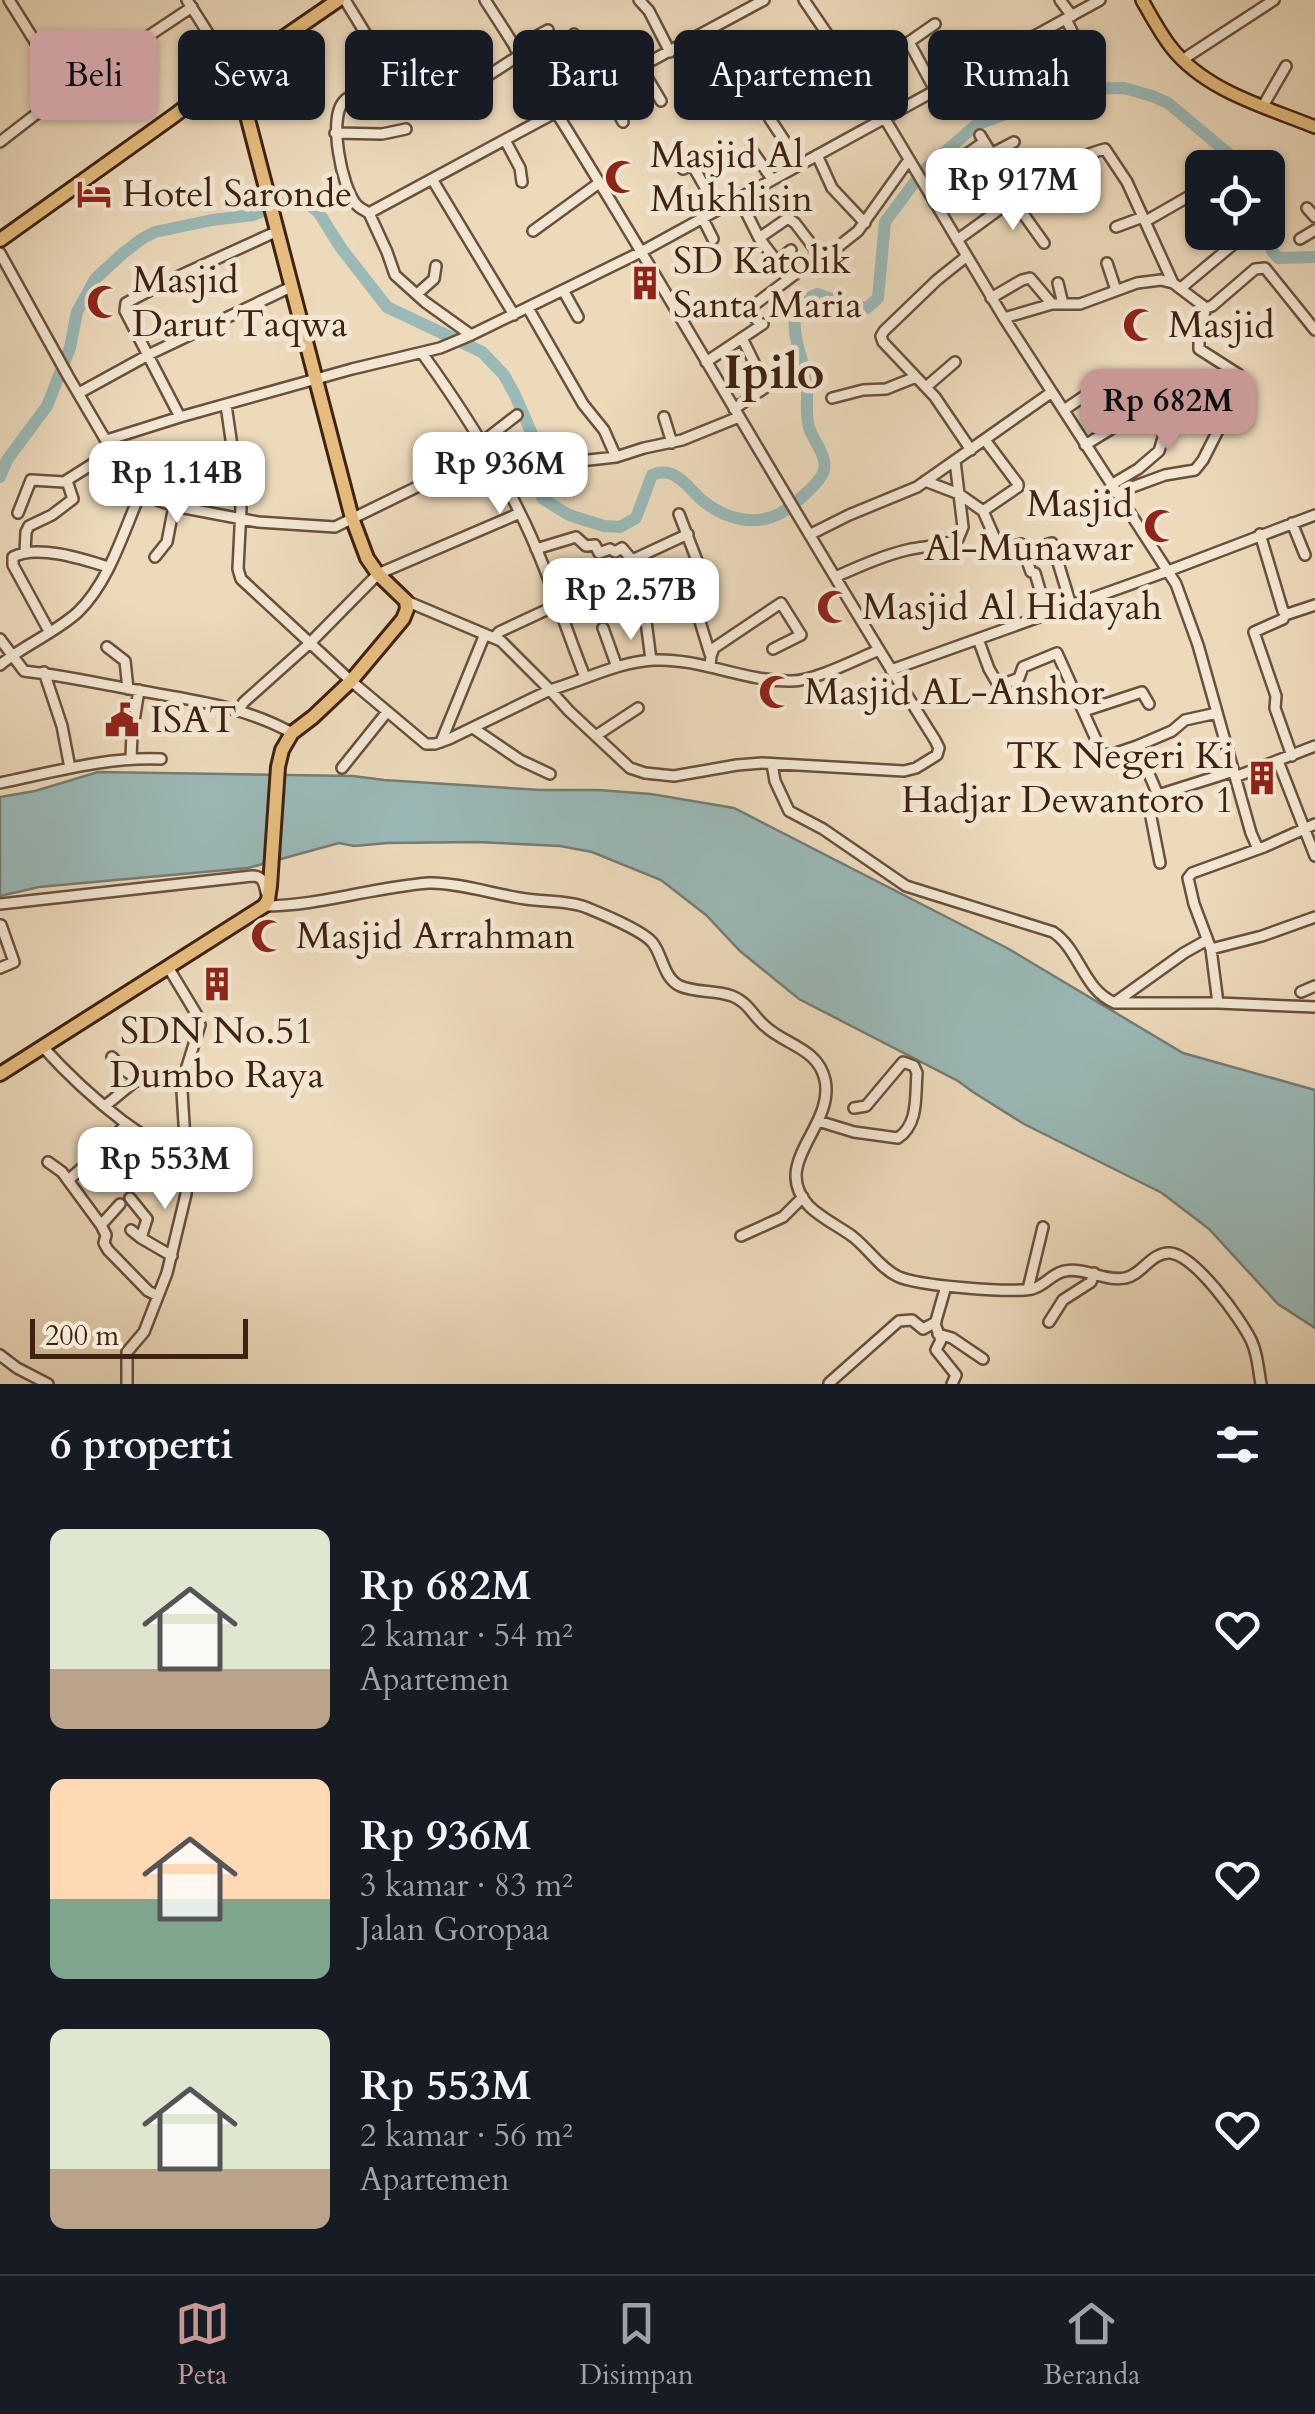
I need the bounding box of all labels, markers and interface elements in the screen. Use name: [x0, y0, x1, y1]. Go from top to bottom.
chip: Beli: [30, 30, 158, 120]
chip: Sewa: [178, 30, 325, 120]
chip: Filter: [345, 30, 493, 120]
chip: Baru: [513, 30, 654, 120]
chip: Apartemen: [674, 30, 908, 120]
chip: Rumah: [928, 30, 1106, 120]
place label: Masjid Al Mukhlisin: [650, 129, 814, 225]
pin: Rp 917M: [921, 148, 1105, 233]
map controls: [1185, 150, 1285, 250]
button: locate: [1185, 150, 1285, 250]
mosque icon: Masjid Al Mukhlisin: [603, 158, 641, 196]
text: Rp 917M: [948, 158, 1078, 202]
place label: Hotel Saronde: [122, 168, 352, 220]
hotel icon: Hotel Saronde: [75, 175, 113, 213]
place label: SD Katolik Santa Maria: [673, 235, 862, 331]
place label: Masjid Darut Taqwa: [132, 254, 348, 350]
building icon: SD Katolik Santa Maria: [626, 264, 664, 302]
mosque icon: Masjid Darut Taqwa: [85, 283, 123, 321]
place label: Masjid: [1168, 299, 1275, 351]
mosque icon: Masjid: [1121, 306, 1159, 344]
district label: Ipilo: [724, 340, 824, 405]
pin: Rp 682M: [1076, 369, 1260, 454]
text: Rp 682M: [1103, 379, 1233, 423]
pin: Rp 936M: [408, 432, 592, 517]
pin: Rp 1.14B: [74, 441, 280, 526]
text: Rp 936M: [435, 442, 565, 486]
text: Rp 1.14B: [111, 451, 243, 495]
place label: Masjid Al-Munawar: [924, 478, 1133, 574]
mosque icon: Masjid Al-Munawar: [1142, 507, 1180, 545]
pin: Rp 2.57B: [528, 558, 734, 643]
text: Rp 2.57B: [565, 568, 697, 612]
place label: Masjid Al Hidayah: [862, 581, 1162, 633]
mosque icon: Masjid Al Hidayah: [815, 588, 853, 626]
place label: Masjid AL-Anshor: [804, 666, 1104, 718]
mosque icon: Masjid AL-Anshor: [757, 673, 795, 711]
place label: ISAT: [150, 694, 237, 746]
public building icon: ISAT: [103, 701, 141, 739]
place label: TK Negeri Ki Hadjar Dewantoro 1: [901, 730, 1234, 826]
building icon: TK Negeri Ki Hadjar Dewantoro 1: [1243, 759, 1281, 797]
place label: Masjid Arrahman: [296, 910, 575, 962]
mosque icon: Masjid Arrahman: [249, 917, 287, 955]
building icon: SDN No.51 Dumbo Raya: [198, 965, 236, 1003]
place label: SDN No.51 Dumbo Raya: [110, 1005, 324, 1101]
pin: Rp 553M: [73, 1127, 257, 1212]
text: Rp 553M: [100, 1137, 230, 1181]
scale bar: [30, 1314, 248, 1358]
text: 200 m: [45, 1317, 119, 1355]
text: 6 properti: [50, 1416, 233, 1473]
icon: filters: [1210, 1417, 1265, 1472]
text: Rp 682M: [360, 1557, 531, 1614]
icon: home: [130, 1569, 250, 1689]
icon: heart: [1210, 1602, 1265, 1657]
text: 2 kamar · 54 m²: [360, 1614, 573, 1658]
text: Apartemen: [360, 1658, 510, 1702]
text: Rp 936M: [360, 1807, 531, 1864]
icon: home: [130, 1819, 250, 1939]
icon: heart: [1210, 1852, 1265, 1907]
text: 3 kamar · 83 m²: [360, 1864, 573, 1908]
text: Jalan Goropaa: [360, 1908, 550, 1952]
text: Rp 553M: [360, 2057, 531, 2114]
icon: home: [130, 2069, 250, 2189]
icon: heart: [1210, 2102, 1265, 2157]
text: 2 kamar · 56 m²: [360, 2114, 573, 2158]
text: Apartemen: [360, 2158, 510, 2202]
tab: Peta: [175, 2296, 230, 2394]
tab: Disimpan: [579, 2296, 694, 2394]
tab: Beranda: [1043, 2296, 1140, 2394]

